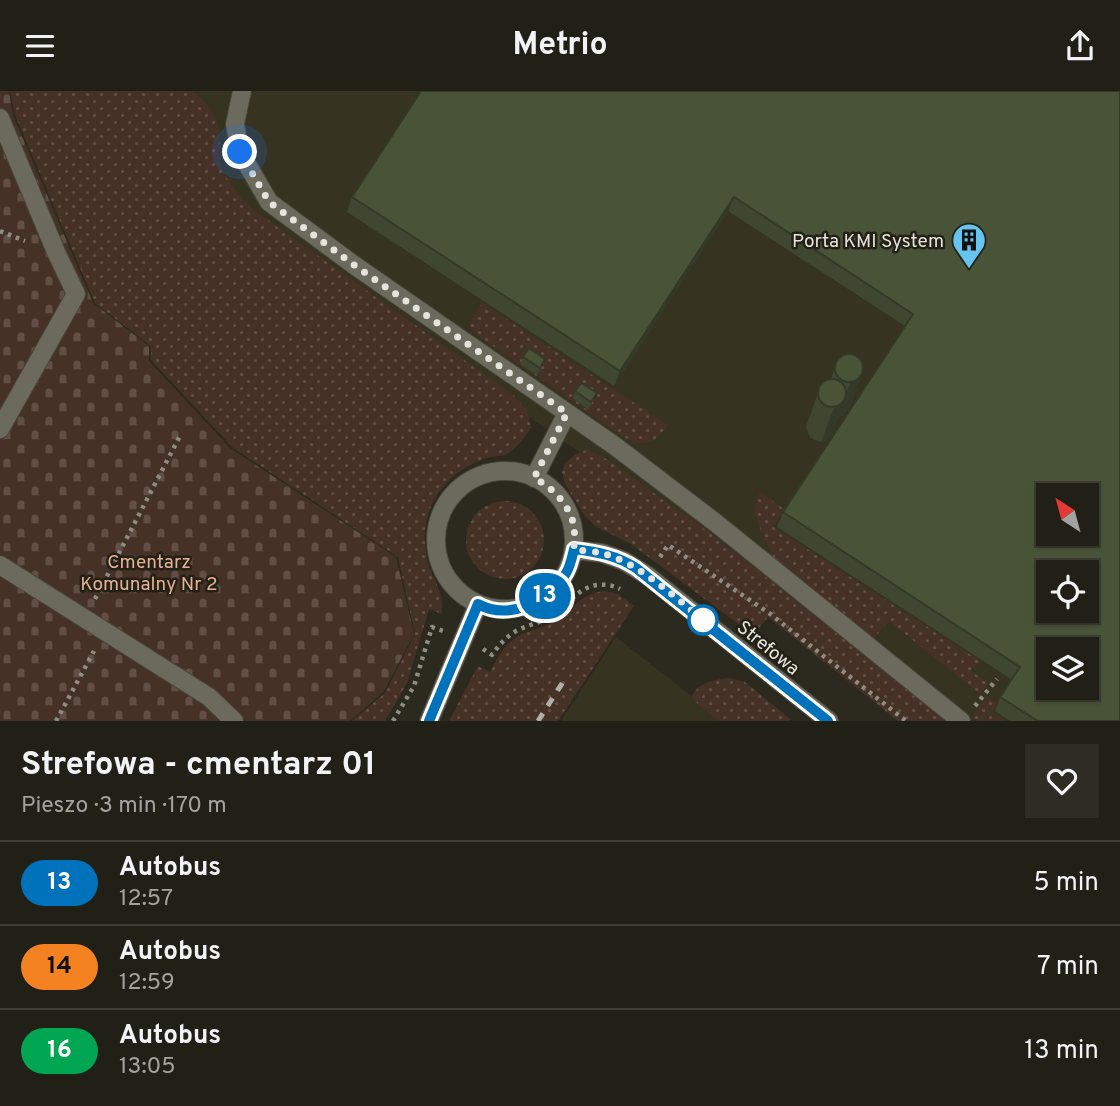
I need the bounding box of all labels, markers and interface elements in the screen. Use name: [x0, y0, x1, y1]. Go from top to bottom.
text: Metrio: [512, 26, 608, 66]
icon: menu: [21, 27, 59, 65]
icon: share: [1061, 27, 1099, 65]
your location: [222, 134, 257, 169]
building icon: Porta KMI System: [950, 221, 988, 270]
place label: Porta KMI System: [792, 230, 944, 254]
north arrow: [1036, 483, 1099, 546]
map controls: [1036, 483, 1099, 700]
park label: Cmentarz Komunalny Nr 2: [80, 551, 218, 597]
button: locate: [1036, 560, 1099, 623]
line badge: 13: [514, 573, 576, 619]
text: 13: [533, 581, 557, 611]
unlabelled marker: [688, 605, 718, 635]
street label: Strefowa: [731, 616, 804, 681]
button: layers: [1036, 637, 1099, 700]
button: heart: [1025, 744, 1099, 818]
text: Strefowa - cmentarz 01: [21, 745, 376, 787]
text: Pieszo · 3 min · 170 m: [21, 792, 227, 821]
text: Autobus: [119, 852, 221, 885]
text: 5 min: [1033, 867, 1099, 900]
text: 13: [48, 868, 72, 898]
text: 12:57: [119, 885, 173, 914]
text: Autobus: [119, 936, 221, 969]
text: 7 min: [1037, 951, 1099, 984]
text: 14: [47, 952, 72, 982]
text: 12:59: [119, 969, 175, 998]
text: Autobus: [119, 1020, 221, 1053]
text: 13 min: [1024, 1035, 1099, 1068]
text: 16: [47, 1036, 72, 1066]
text: 13:05: [119, 1053, 176, 1082]

